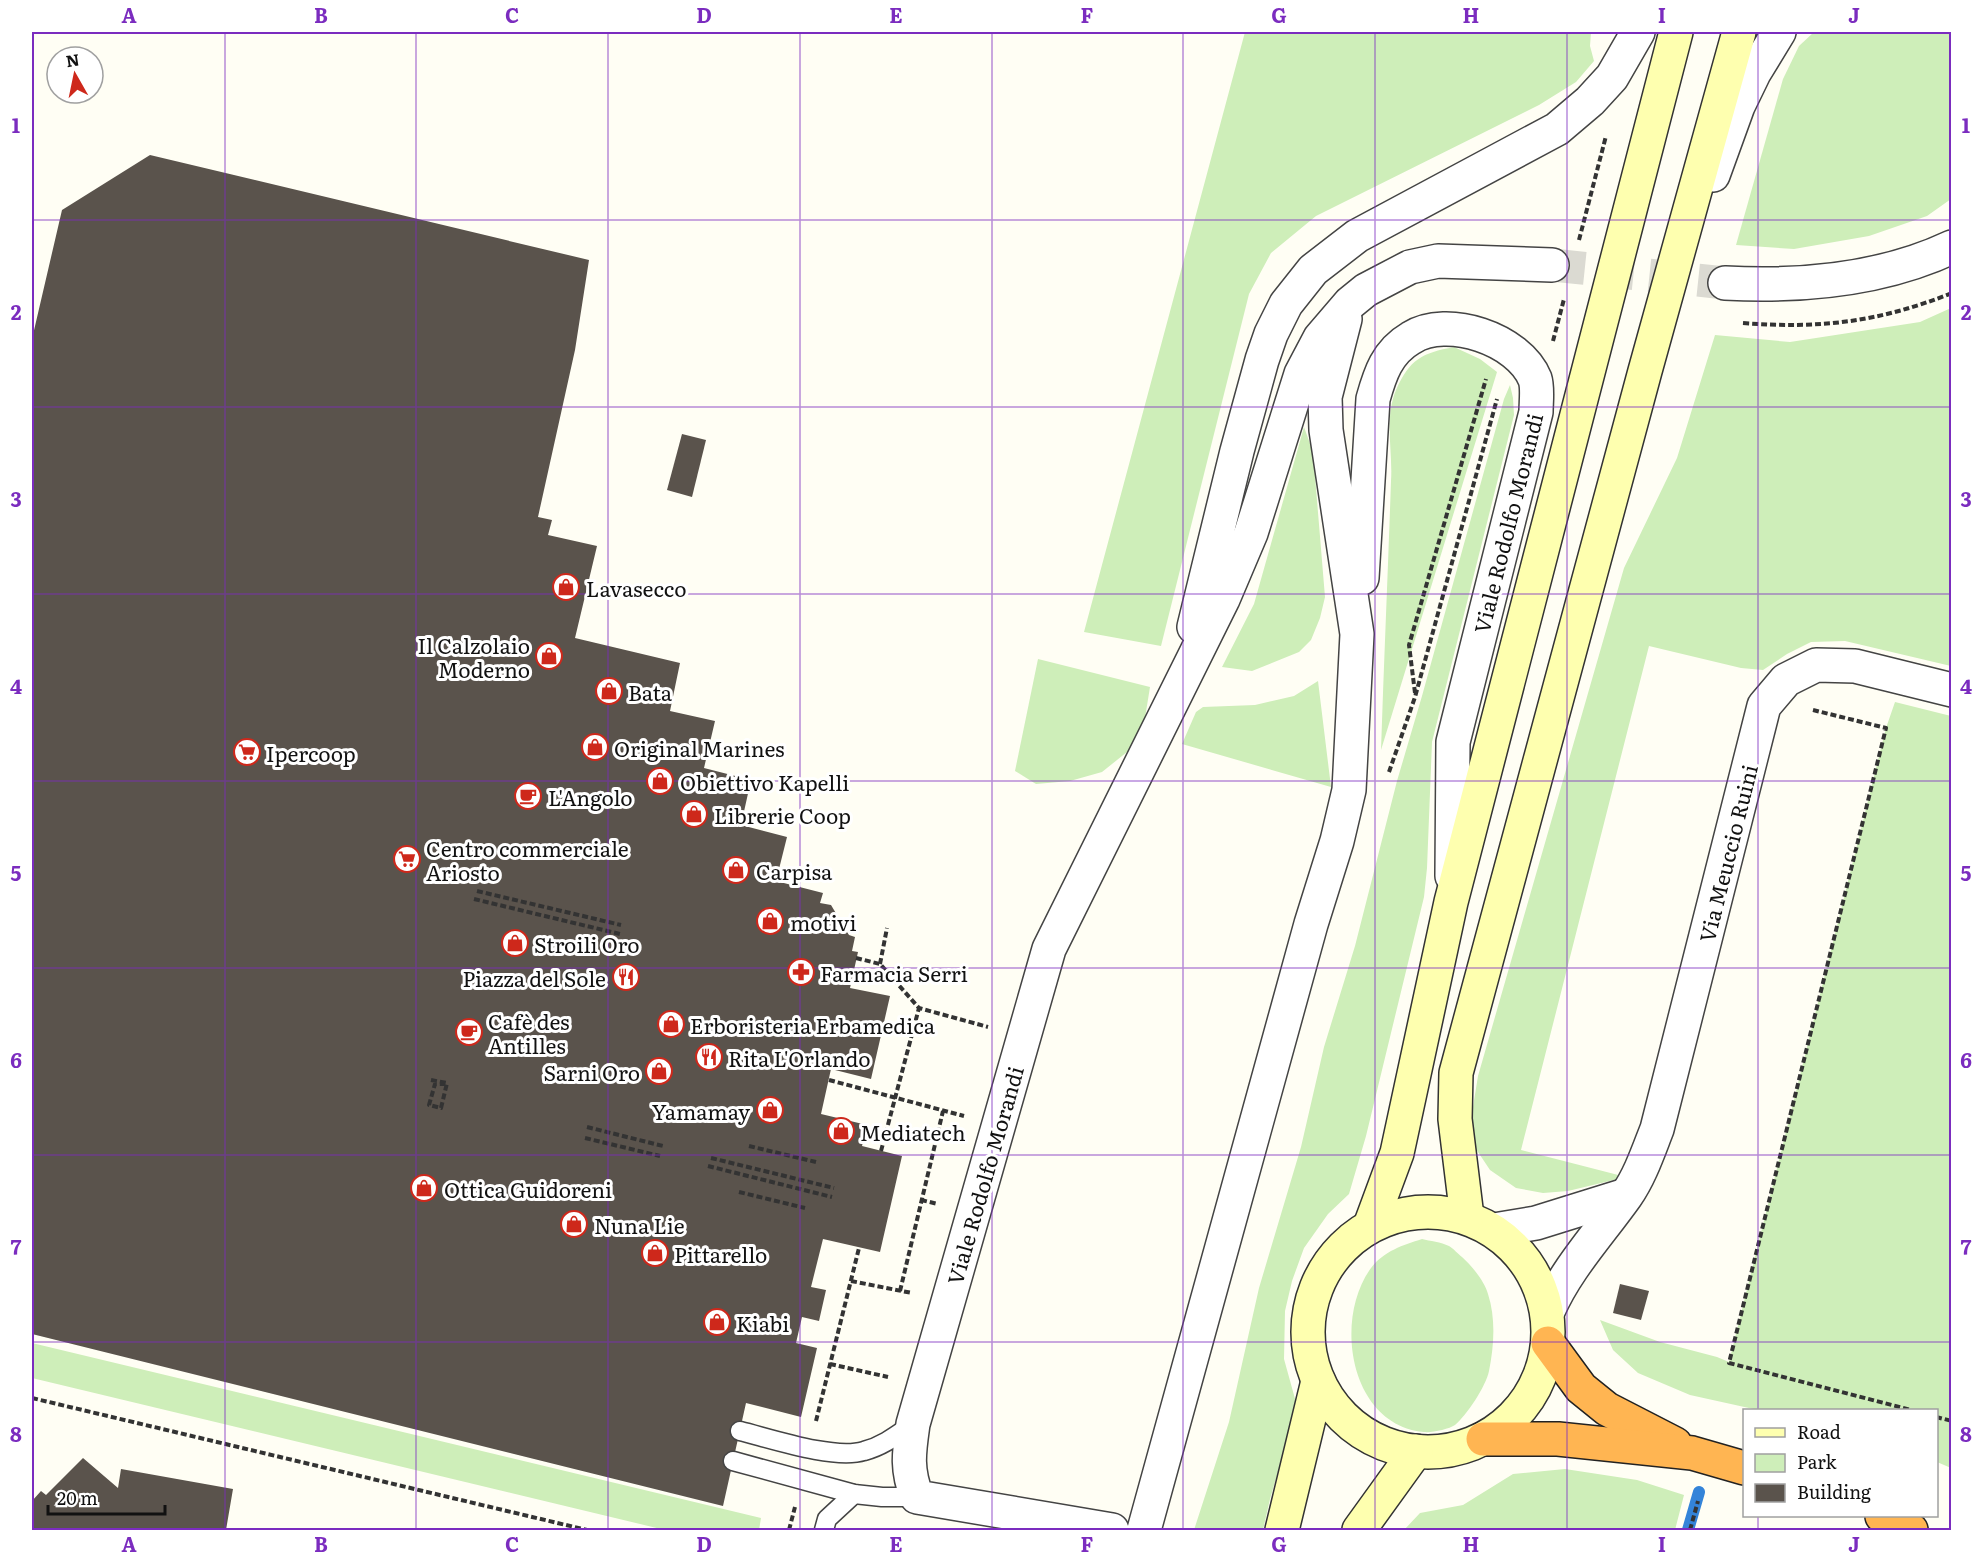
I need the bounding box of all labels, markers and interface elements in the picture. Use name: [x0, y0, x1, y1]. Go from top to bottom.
text: A: [121, 0, 137, 29]
text: B: [314, 0, 328, 29]
text: C: [505, 0, 519, 29]
text: D: [696, 0, 712, 29]
text: E: [889, 0, 903, 29]
text: F: [1081, 0, 1094, 29]
text: G: [1271, 0, 1287, 29]
text: H: [1463, 0, 1479, 29]
text: I: [1658, 0, 1666, 29]
text: J: [1848, 0, 1860, 29]
north arrow: [45, 45, 105, 105]
text: N: [64, 46, 81, 72]
text: 1: [12, 109, 20, 139]
text: 1: [1962, 109, 1970, 139]
text: 2: [11, 296, 22, 326]
text: 2: [1961, 296, 1972, 326]
street label: Viale Rodolfo Morandi: [1465, 410, 1549, 636]
text: 3: [10, 483, 22, 513]
text: 3: [1960, 483, 1972, 513]
shop icon: Lavasecco: [551, 572, 581, 602]
place label: Lavasecco: [586, 572, 687, 603]
place label: Il Calzolaio Moderno: [418, 629, 530, 684]
shop icon: Il Calzolaio Moderno: [534, 641, 564, 671]
text: 4: [10, 670, 22, 700]
text: 4: [1960, 670, 1972, 700]
shop icon: Bata: [594, 676, 624, 706]
place label: Bata: [628, 676, 673, 707]
shop icon: Original Marines: [580, 732, 610, 762]
place label: Original Marines: [614, 732, 785, 763]
supermarket icon: Ipercoop: [232, 737, 262, 767]
place label: Ipercoop: [266, 737, 356, 768]
street label: Via Meuccio Ruini: [1690, 761, 1764, 945]
shop icon: Obiettivo Kapelli: [645, 766, 675, 796]
place label: Obiettivo Kapelli: [680, 766, 849, 797]
cafe icon: L'Angolo: [513, 781, 543, 811]
place label: L'Angolo: [548, 781, 633, 812]
shop icon: Librerie Coop: [679, 799, 709, 829]
place label: Librerie Coop: [714, 799, 851, 830]
place label: Centro commerciale Ariosto: [426, 832, 629, 887]
supermarket icon: Centro commerciale Ariosto: [392, 844, 422, 874]
shop icon: Carpisa: [721, 855, 751, 885]
place label: Carpisa: [756, 855, 833, 886]
text: 5: [11, 857, 22, 887]
text: 5: [1961, 857, 1972, 887]
shop icon: motivi: [755, 906, 785, 936]
place label: motivi: [790, 906, 857, 937]
shop icon: Stroili Oro: [500, 928, 530, 958]
place label: Stroili Oro: [534, 928, 640, 959]
pharmacy icon: Farmacia Serri: [786, 957, 816, 987]
place label: Farmacia Serri: [820, 957, 968, 988]
place label: Piazza del Sole: [462, 962, 606, 993]
restaurant icon: Piazza del Sole: [611, 962, 641, 992]
place label: Cafè des Antilles: [488, 1005, 570, 1060]
shop icon: Erboristeria Erbamedica: [656, 1009, 686, 1039]
place label: Erboristeria Erbamedica: [690, 1009, 936, 1040]
cafe icon: Cafè des Antilles: [454, 1017, 484, 1047]
restaurant icon: Rita L'Orlando: [694, 1042, 724, 1072]
place label: Rita L'Orlando: [728, 1042, 870, 1073]
text: 6: [10, 1044, 22, 1074]
text: 6: [1960, 1044, 1972, 1074]
place label: Sarni Oro: [544, 1056, 640, 1087]
shop icon: Sarni Oro: [644, 1056, 674, 1086]
street label: Viale Rodolfo Morandi: [938, 1062, 1030, 1288]
place label: Yamamay: [652, 1095, 751, 1126]
shop icon: Yamamay: [755, 1095, 785, 1125]
shop icon: Mediatech: [826, 1116, 856, 1146]
place label: Mediatech: [860, 1116, 966, 1147]
shop icon: Ottica Guidoreni: [409, 1173, 439, 1203]
place label: Ottica Guidoreni: [444, 1173, 612, 1204]
shop icon: Nuna Lie: [559, 1209, 589, 1239]
place label: Nuna Lie: [594, 1209, 685, 1240]
text: 7: [11, 1231, 22, 1261]
text: 7: [1961, 1231, 1972, 1261]
shop icon: Pittarello: [640, 1238, 670, 1268]
place label: Pittarello: [674, 1238, 767, 1269]
shop icon: Kiabi: [702, 1307, 732, 1337]
place label: Kiabi: [736, 1307, 789, 1338]
legend: [1743, 1409, 1938, 1517]
text: 8: [10, 1418, 22, 1448]
text: Road: [1797, 1418, 1841, 1445]
text: 8: [1960, 1418, 1972, 1448]
text: Park: [1797, 1448, 1838, 1475]
scale bar: [48, 1478, 165, 1516]
text: Building: [1797, 1478, 1872, 1505]
text: 20 m: [57, 1484, 98, 1511]
text: A: [121, 1528, 137, 1558]
text: B: [314, 1528, 328, 1558]
text: C: [505, 1528, 519, 1558]
text: D: [696, 1528, 712, 1558]
text: E: [889, 1528, 903, 1558]
text: F: [1081, 1528, 1094, 1558]
text: G: [1271, 1528, 1287, 1558]
text: H: [1463, 1528, 1479, 1558]
text: I: [1658, 1528, 1666, 1558]
text: J: [1848, 1528, 1860, 1558]

